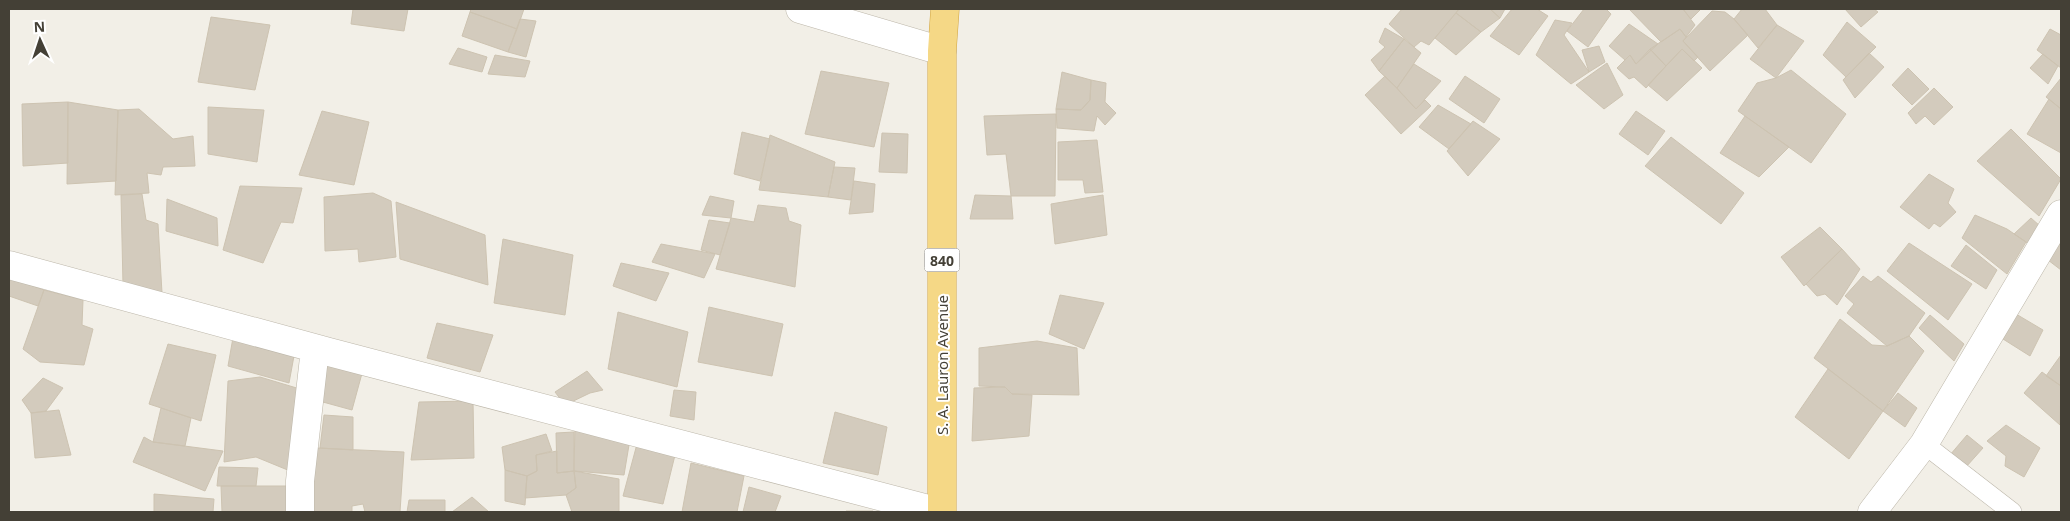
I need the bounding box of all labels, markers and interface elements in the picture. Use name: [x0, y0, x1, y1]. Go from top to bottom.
north arrow: [15, 15, 65, 65]
text: N: [33, 17, 45, 36]
road number: 840: [924, 248, 960, 272]
street label: S. A. Lauron Avenue: [932, 295, 952, 435]

